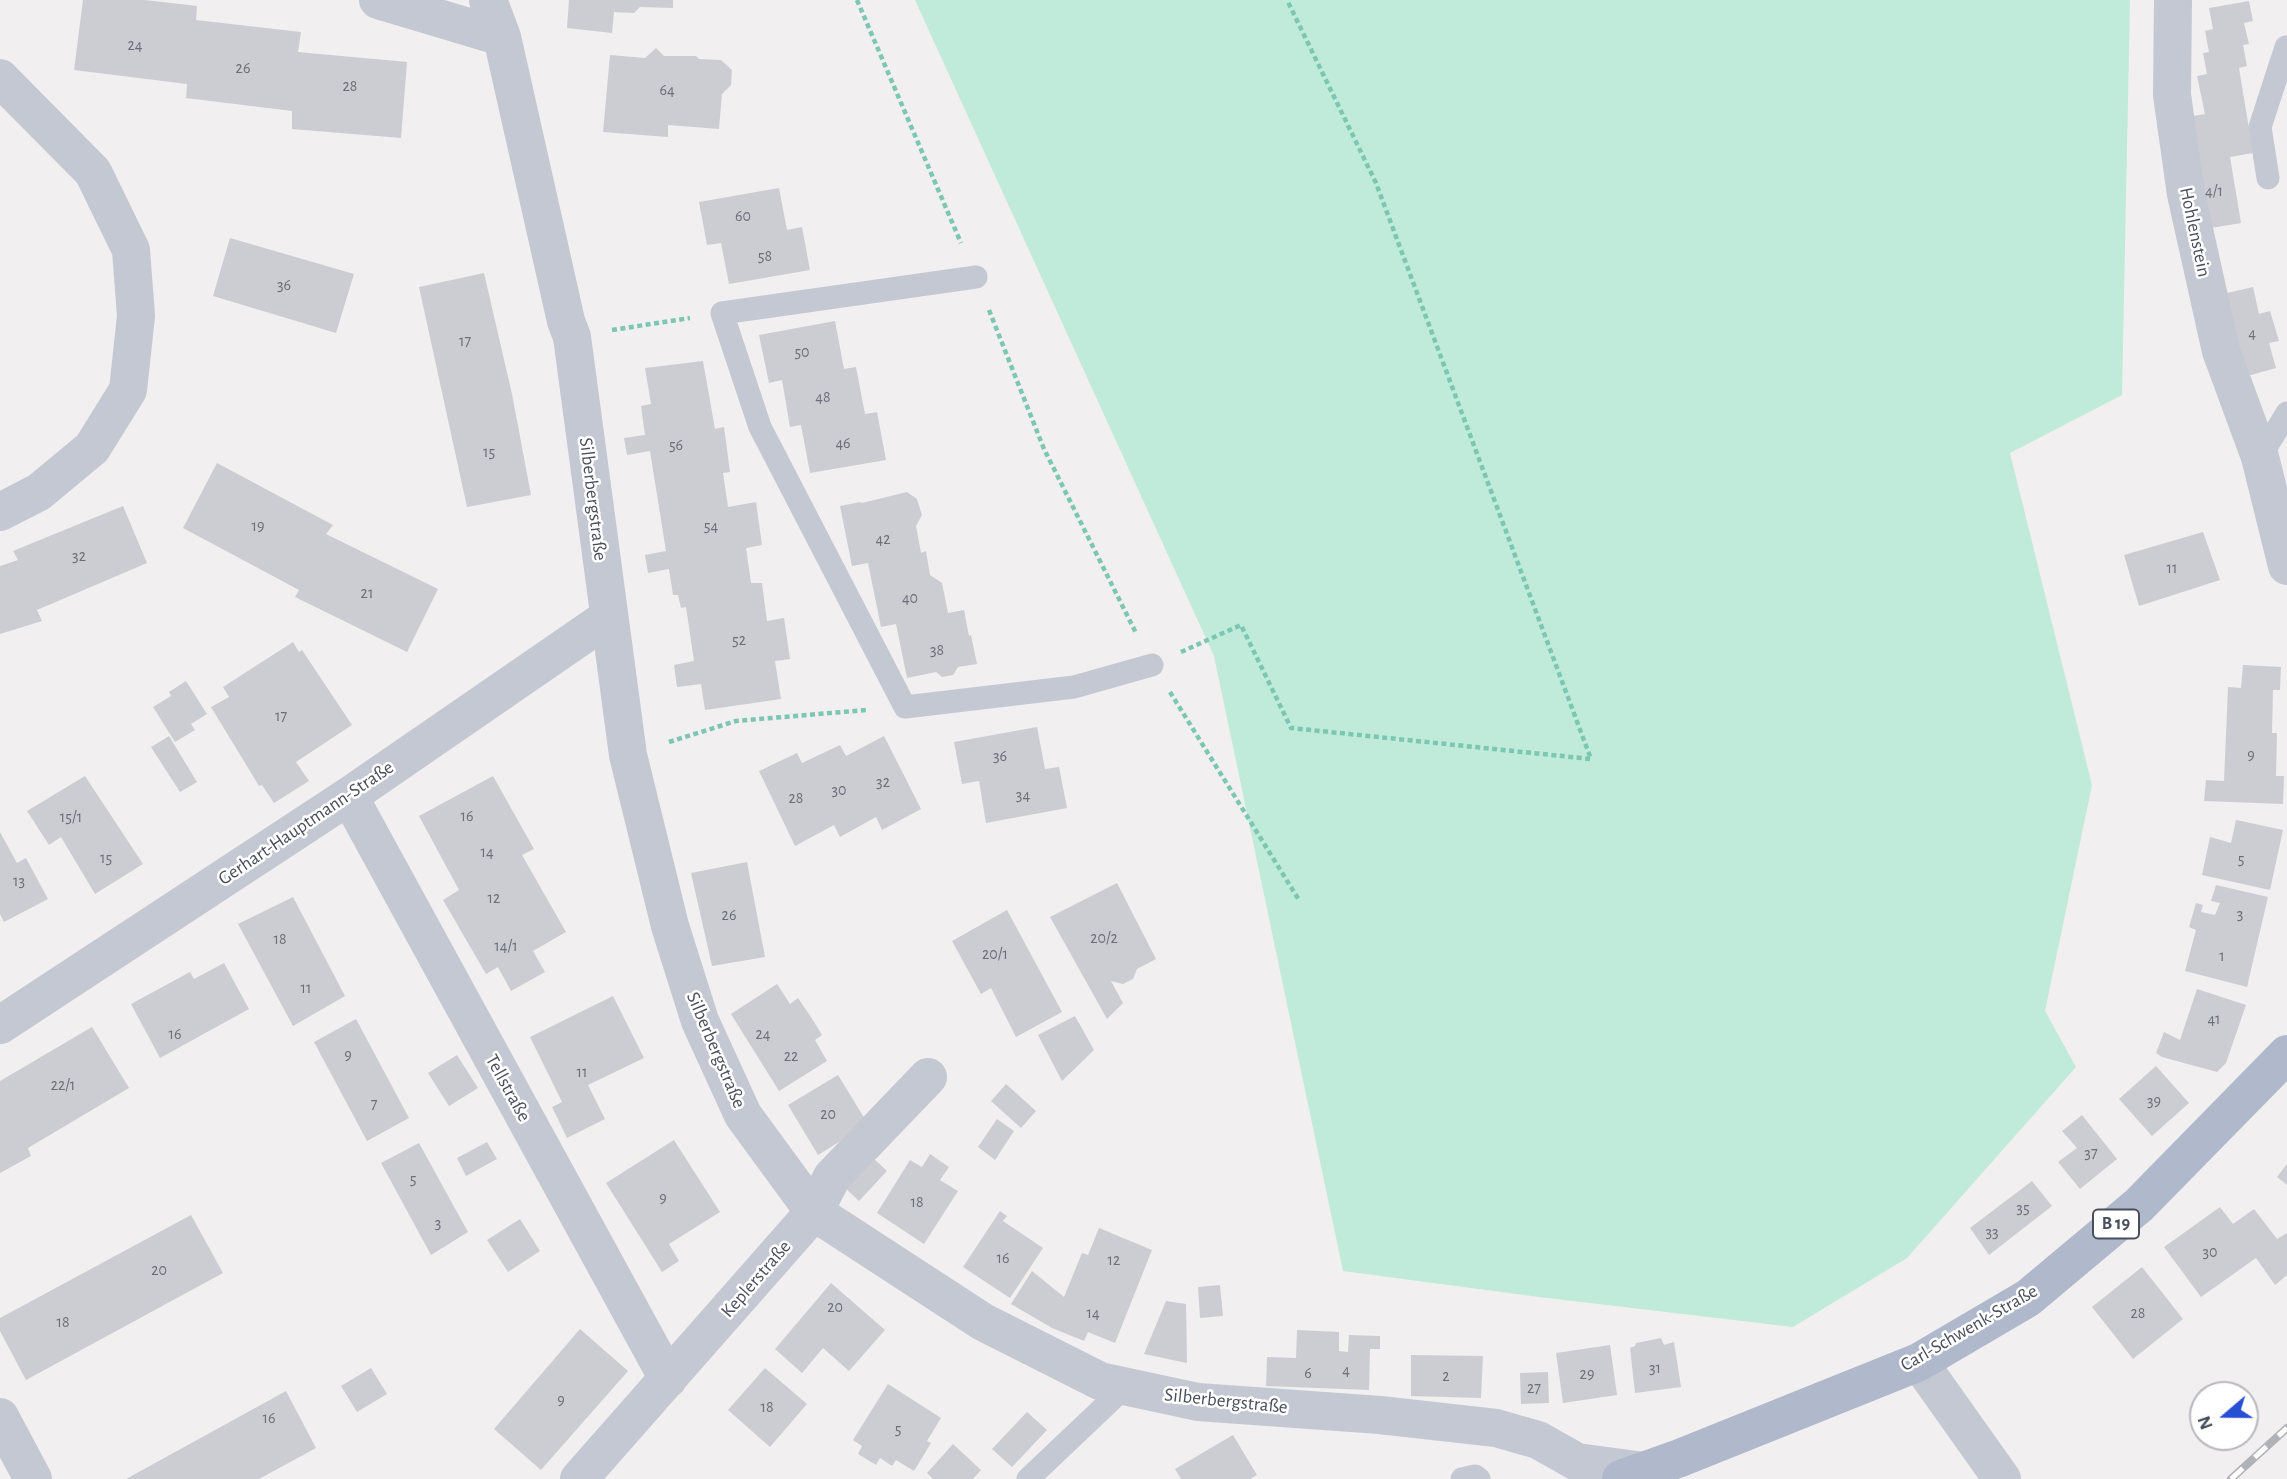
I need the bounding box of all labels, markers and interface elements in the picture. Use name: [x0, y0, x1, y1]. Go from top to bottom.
house number: 24: [128, 35, 142, 55]
house number: 26: [236, 58, 250, 78]
house number: 28: [343, 76, 357, 96]
house number: 64: [659, 80, 675, 100]
house number: 4/1: [2205, 181, 2223, 201]
street label: Hohlenstein: [2174, 185, 2216, 279]
house number: 60: [735, 206, 751, 226]
house number: 58: [758, 246, 772, 266]
house number: 36: [277, 275, 291, 295]
house number: 4: [2248, 323, 2256, 343]
house number: 17: [459, 331, 471, 351]
house number: 50: [794, 342, 810, 362]
house number: 48: [815, 387, 831, 407]
house number: 46: [835, 433, 851, 453]
house number: 56: [669, 435, 683, 455]
street label: Silberbergstraße: [574, 436, 612, 562]
house number: 15: [483, 442, 495, 462]
house number: 19: [251, 516, 265, 536]
house number: 54: [704, 516, 718, 536]
house number: 42: [876, 529, 890, 549]
house number: 32: [72, 546, 86, 566]
house number: 11: [2166, 558, 2178, 578]
house number: 21: [361, 583, 373, 603]
house number: 40: [902, 588, 918, 608]
house number: 52: [732, 630, 746, 650]
house number: 38: [930, 640, 944, 660]
house number: 17: [275, 706, 287, 726]
house number: 9: [2247, 745, 2255, 765]
house number: 36: [993, 746, 1007, 766]
street label: Gerhart-Hauptmann-Straße: [214, 756, 398, 890]
house number: 32: [876, 772, 890, 792]
house number: 30: [831, 780, 847, 800]
house number: 34: [1016, 785, 1030, 805]
house number: 28: [789, 788, 803, 808]
house number: 16: [460, 806, 474, 826]
house number: 15/1: [60, 807, 82, 827]
house number: 14: [480, 842, 494, 862]
house number: 15: [100, 848, 112, 868]
house number: 5: [2238, 849, 2244, 869]
house number: 13: [13, 871, 25, 891]
house number: 12: [488, 888, 500, 908]
house number: 3: [2237, 904, 2243, 924]
house number: 26: [722, 905, 736, 925]
house number: 20/2: [1090, 928, 1118, 948]
house number: 18: [273, 929, 287, 949]
house number: 14/1: [494, 936, 518, 956]
house number: 20/1: [982, 944, 1008, 964]
house number: 1: [2219, 946, 2225, 966]
house number: 11: [300, 978, 312, 998]
street label: Silberbergstraße: [681, 988, 751, 1112]
house number: 41: [2207, 1009, 2221, 1029]
house number: 16: [168, 1024, 182, 1044]
house number: 24: [756, 1024, 770, 1044]
house number: 9: [344, 1045, 352, 1065]
house number: 22: [784, 1046, 798, 1066]
street label: Tellstraße: [480, 1050, 536, 1126]
house number: 11: [576, 1062, 588, 1082]
house number: 22/1: [51, 1075, 75, 1095]
house number: 39: [2147, 1091, 2161, 1111]
house number: 7: [371, 1094, 377, 1114]
house number: 20: [820, 1104, 836, 1124]
house number: 37: [2084, 1143, 2098, 1163]
house number: 5: [410, 1169, 416, 1189]
house number: 9: [659, 1188, 667, 1208]
house number: 18: [910, 1192, 924, 1212]
house number: 35: [2016, 1198, 2030, 1218]
road number: B 19: [2093, 1210, 2139, 1238]
house number: 3: [435, 1213, 441, 1233]
house number: 33: [1985, 1222, 1999, 1242]
street label: Keplerstraße: [716, 1236, 796, 1322]
house number: 30: [2202, 1242, 2218, 1262]
house number: 16: [996, 1248, 1010, 1268]
house number: 12: [1108, 1250, 1120, 1270]
house number: 20: [151, 1260, 167, 1280]
street label: Carl-Schwenk-Straße: [1896, 1279, 2042, 1377]
house number: 20: [827, 1297, 843, 1317]
house number: 14: [1086, 1303, 1100, 1323]
house number: 28: [2131, 1303, 2145, 1323]
house number: 18: [56, 1312, 70, 1332]
house number: 31: [1649, 1358, 1661, 1378]
house number: 4: [1342, 1360, 1350, 1380]
house number: 6: [1304, 1363, 1312, 1383]
house number: 29: [1580, 1364, 1594, 1384]
house number: 2: [1442, 1366, 1450, 1386]
house number: 27: [1527, 1378, 1541, 1398]
north arrow: [2189, 1381, 2259, 1451]
street label: Silberbergstraße: [1163, 1383, 1289, 1419]
house number: 9: [557, 1390, 565, 1410]
house number: 18: [760, 1397, 774, 1417]
house number: 16: [262, 1408, 276, 1428]
text: N: [2194, 1413, 2217, 1432]
house number: 5: [895, 1419, 901, 1439]

